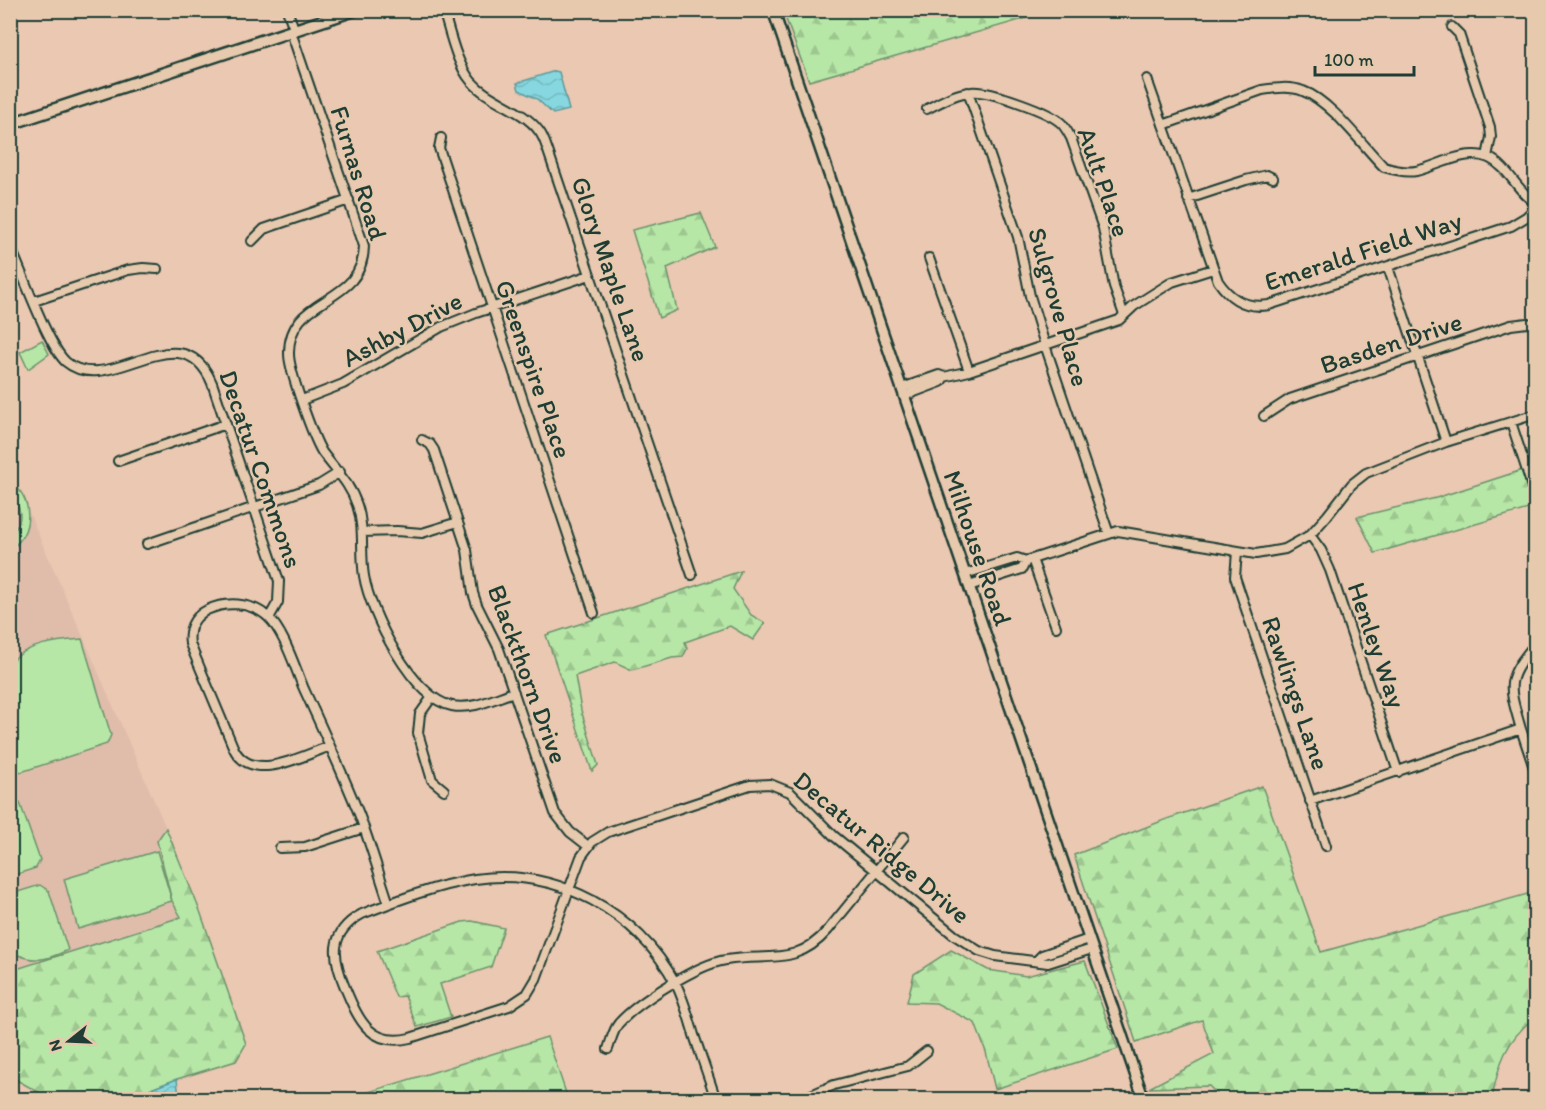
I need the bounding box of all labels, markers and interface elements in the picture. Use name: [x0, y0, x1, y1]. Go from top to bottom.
scale bar: [1315, 39, 1414, 77]
text: 100 m: [1324, 49, 1374, 71]
street label: Furnas Road: [323, 102, 395, 245]
street label: Ault Place: [1070, 123, 1138, 241]
street label: Glory Maple Lane: [564, 172, 658, 366]
street label: Emerald Field Way: [1260, 204, 1466, 298]
street label: Sulgrove Place: [1021, 224, 1097, 390]
street label: Greenspire Place: [488, 276, 580, 462]
street label: Ashby Drive: [337, 284, 467, 374]
street label: Basden Drive: [1316, 305, 1466, 381]
street label: Decatur Commons: [212, 366, 310, 572]
street label: Milhouse Road: [936, 466, 1020, 630]
street label: Henley Way: [1341, 578, 1413, 712]
street label: Blackthorn Drive: [481, 580, 575, 768]
street label: Rawlings Lane: [1255, 612, 1337, 774]
street label: Decatur Ridge Drive: [787, 764, 977, 930]
north arrow: [39, 1011, 99, 1071]
text: N: [45, 1037, 66, 1054]

